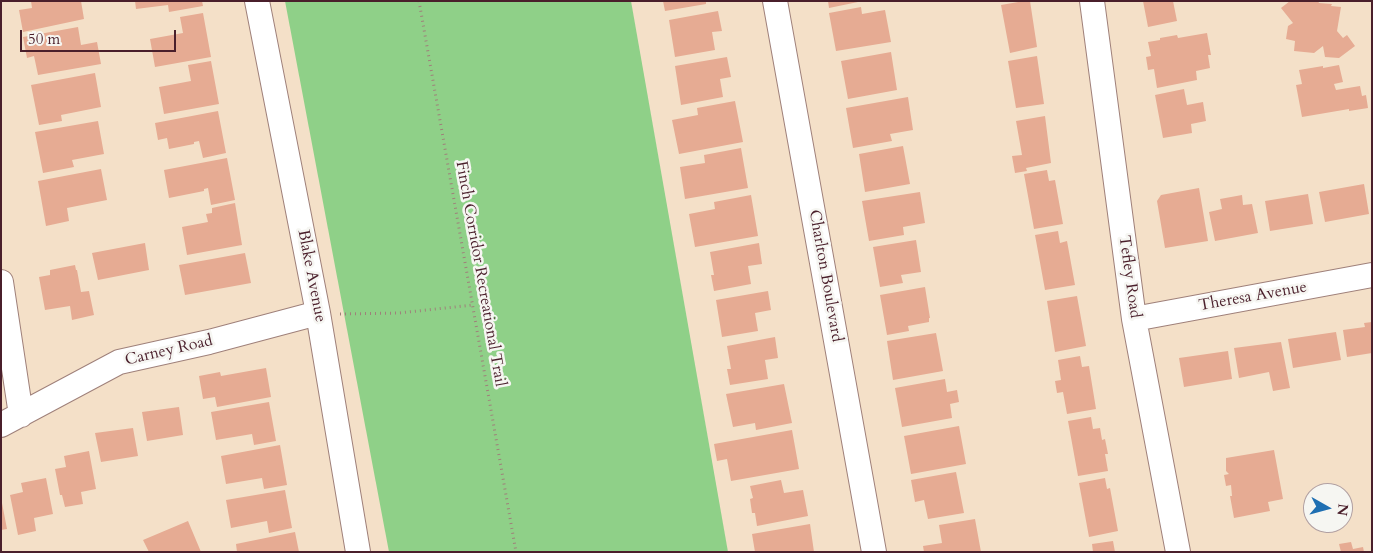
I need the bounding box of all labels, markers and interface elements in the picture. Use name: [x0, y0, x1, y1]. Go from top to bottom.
scale bar: [22, 20, 179, 52]
text: 50 m: [28, 29, 60, 49]
street label: Finch Corridor Recreational Trail: [451, 160, 509, 388]
street label: Charlton Boulevard: [804, 208, 846, 344]
street label: Blake Avenue: [293, 228, 329, 324]
street label: Tefley Road: [1114, 234, 1144, 320]
street label: Theresa Avenue: [1197, 278, 1309, 316]
street label: Carney Road: [123, 332, 215, 370]
north arrow: [1303, 483, 1353, 533]
text: N: [1332, 503, 1353, 517]

